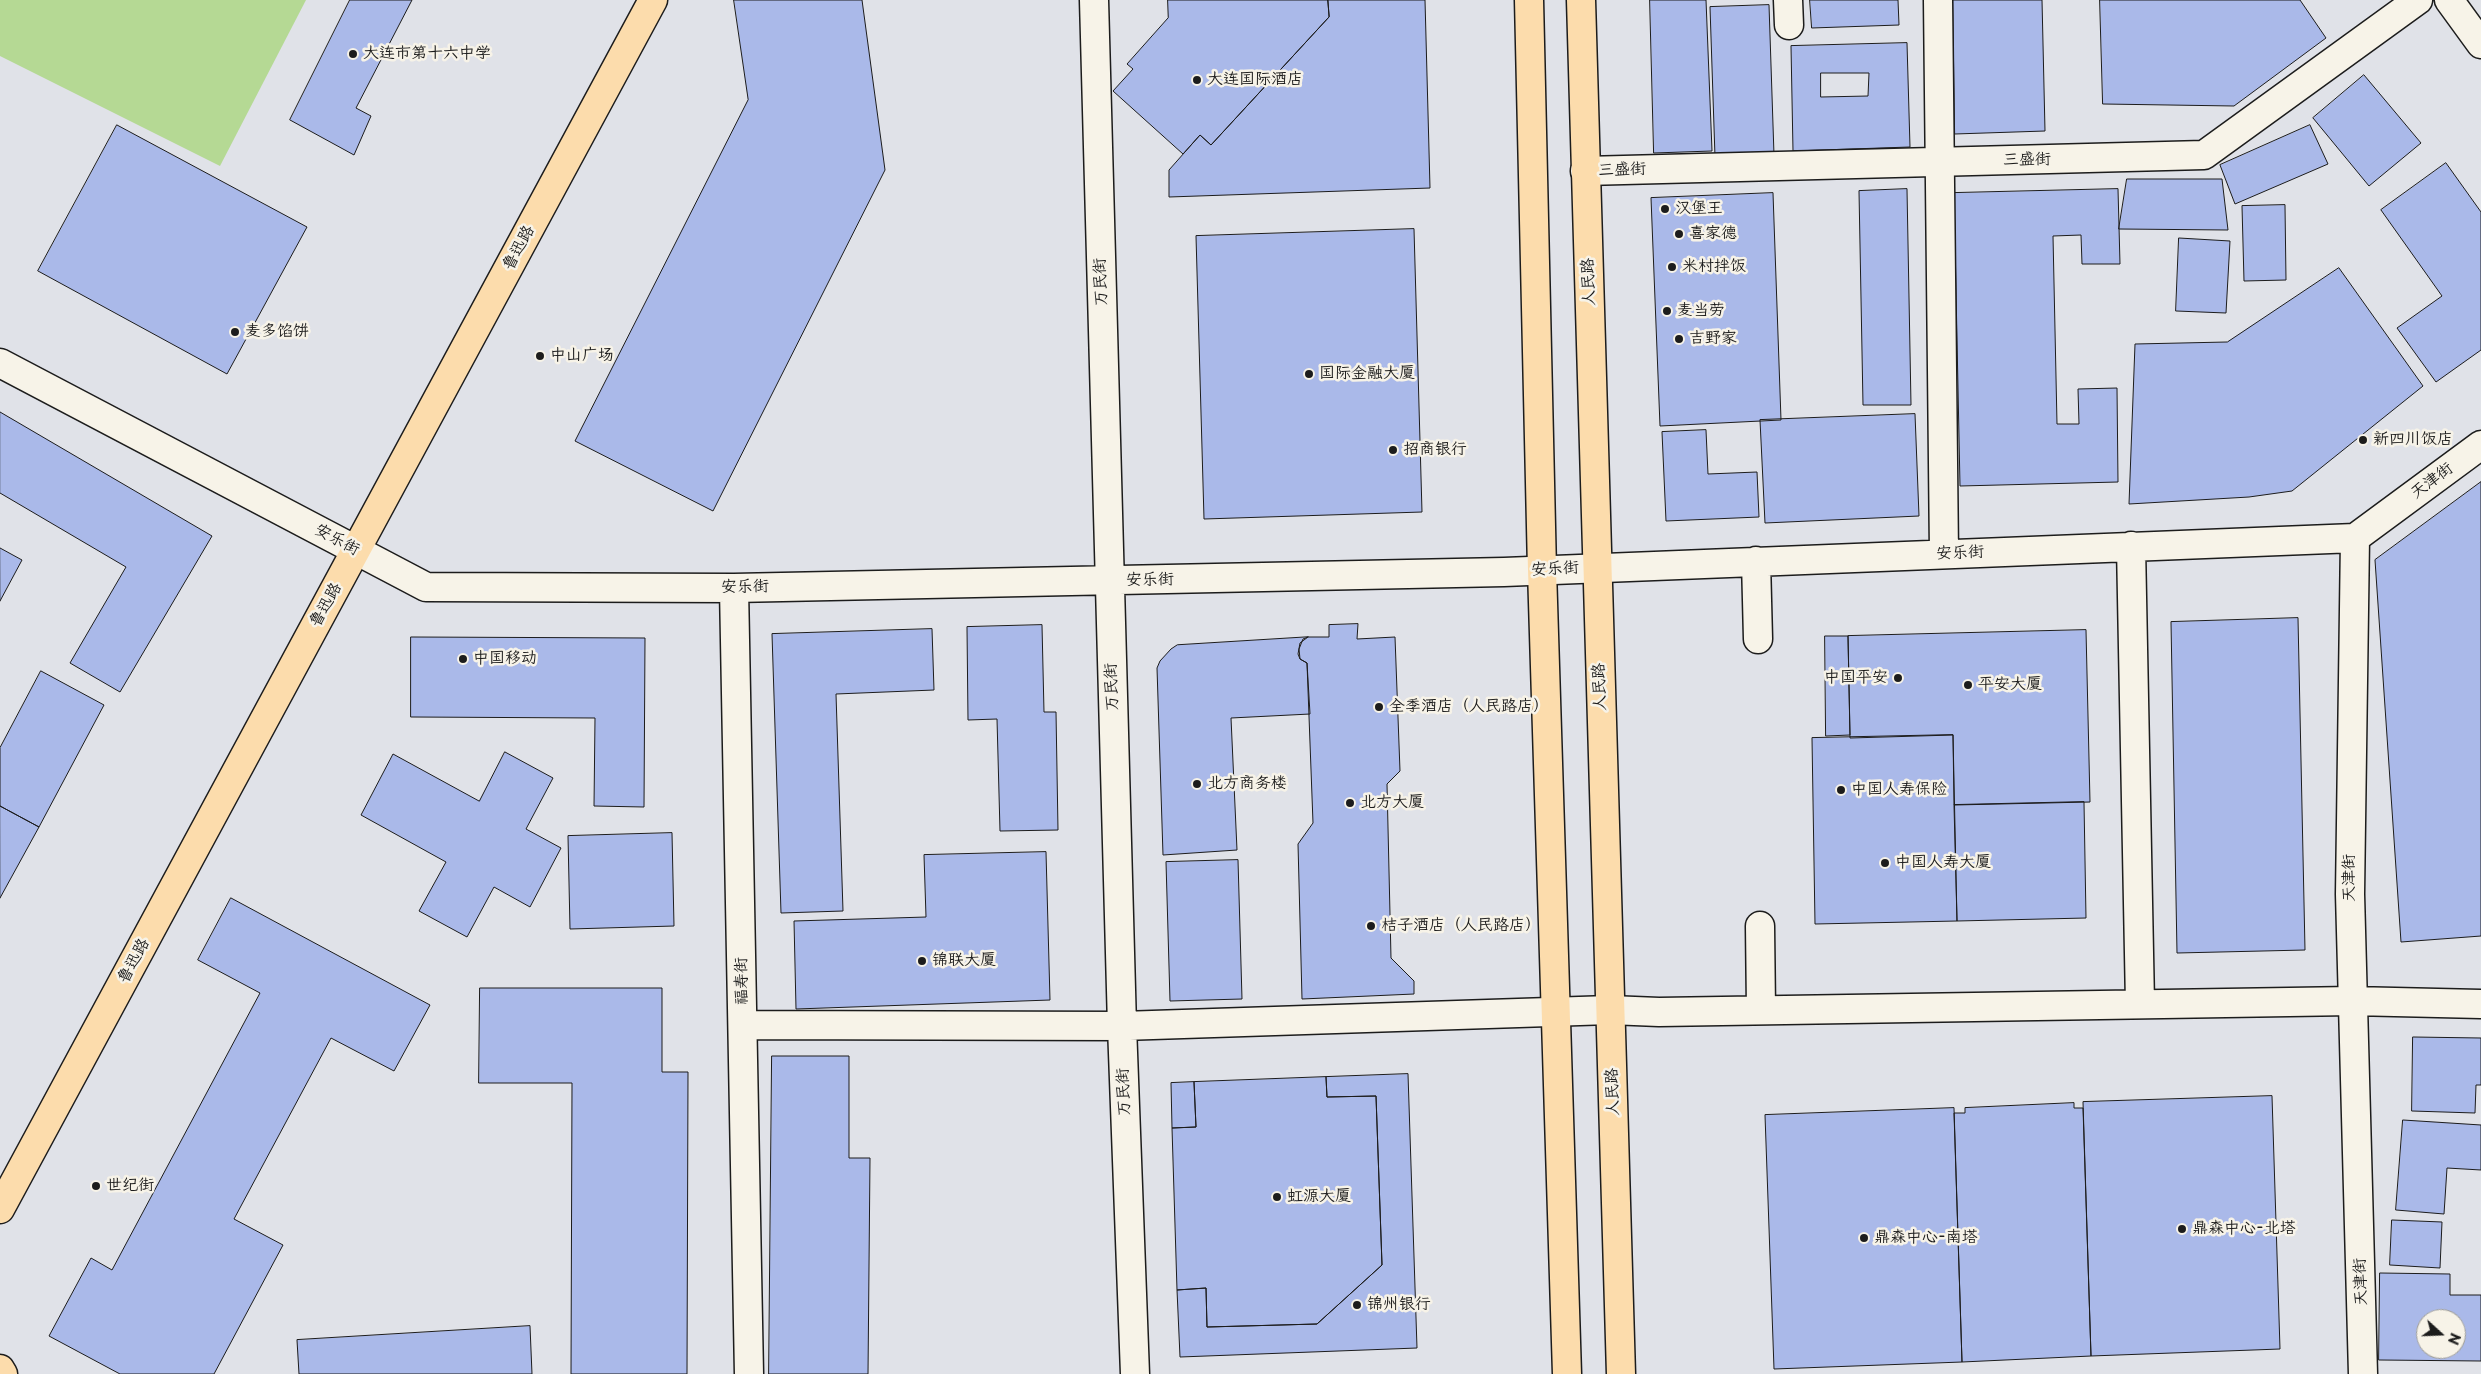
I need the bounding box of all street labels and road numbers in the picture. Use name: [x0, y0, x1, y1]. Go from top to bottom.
street label: 三盛街: [2003, 150, 2051, 170]
street label: 三盛街: [1598, 160, 1646, 180]
street label: 鲁迅路: [499, 222, 539, 274]
street label: 万民街: [1091, 258, 1111, 306]
street label: 人民路: [1579, 258, 1599, 306]
street label: 天津街: [2407, 459, 2457, 503]
street label: 安乐街: [311, 520, 363, 560]
street label: 安乐街: [1936, 543, 1984, 563]
street label: 安乐街: [1531, 558, 1579, 580]
street label: 安乐街: [1126, 570, 1174, 590]
street label: 安乐街: [721, 577, 769, 597]
street label: 鲁迅路: [306, 579, 346, 631]
street label: 万民街: [1102, 663, 1122, 711]
street label: 人民路: [1590, 663, 1610, 711]
street label: 天津街: [2340, 854, 2360, 902]
street label: 鲁迅路: [114, 935, 154, 987]
street label: 福寿街: [732, 957, 752, 1005]
street label: 万民街: [1114, 1068, 1134, 1116]
street label: 人民路: [1603, 1068, 1623, 1116]
street label: 天津街: [2351, 1258, 2371, 1306]

